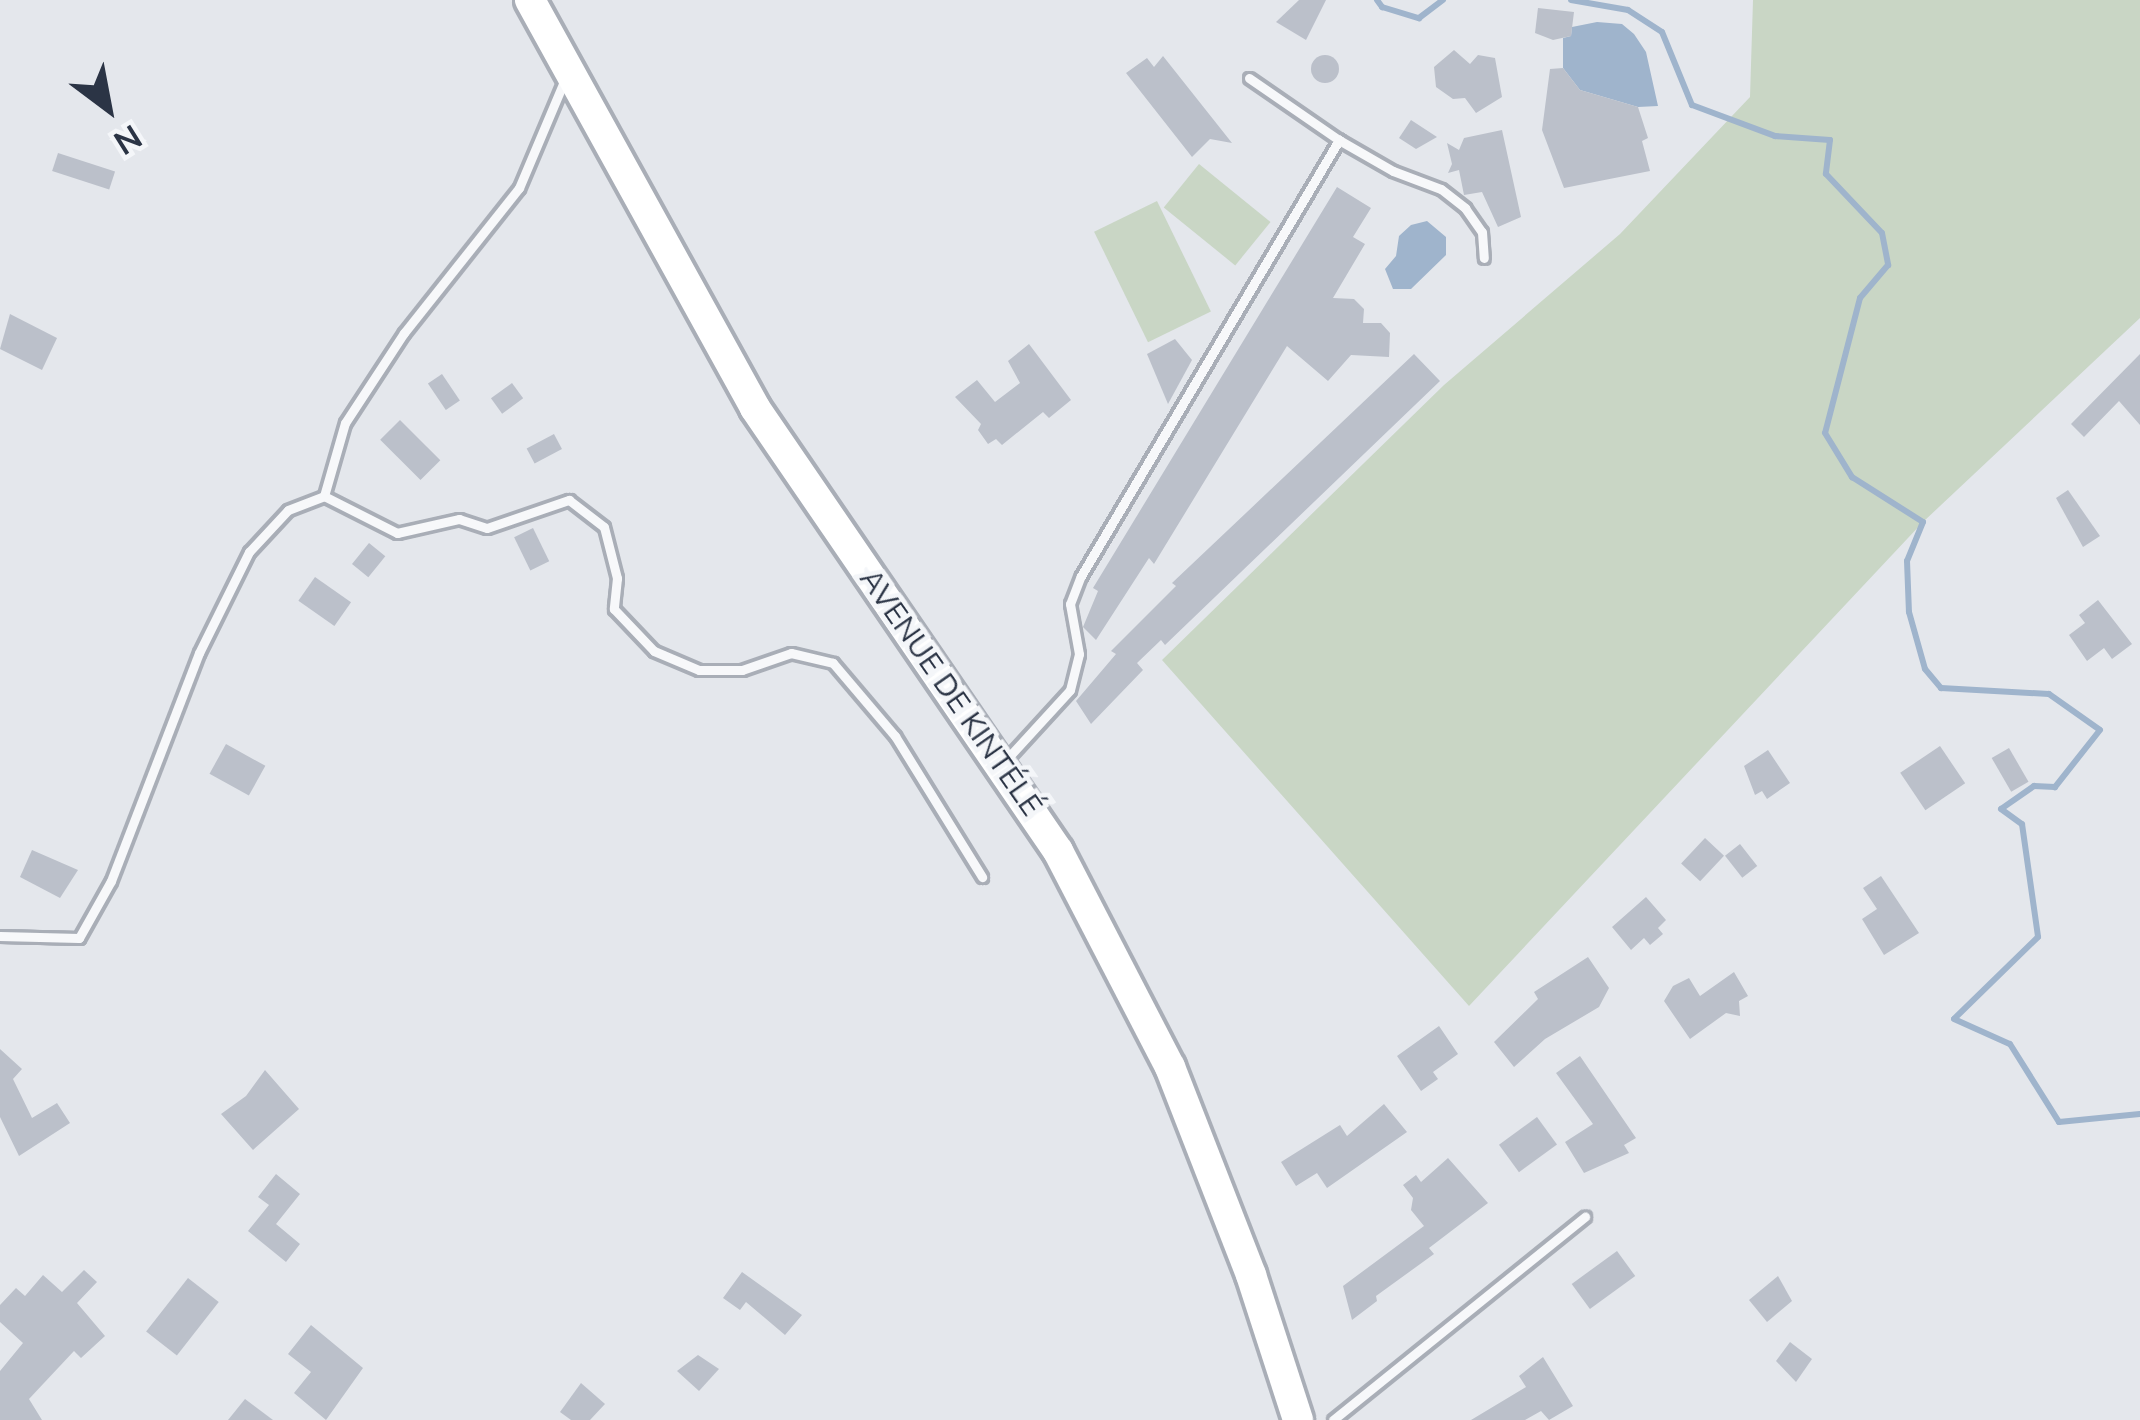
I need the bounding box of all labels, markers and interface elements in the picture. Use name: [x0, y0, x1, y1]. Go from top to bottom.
north arrow: [48, 48, 168, 168]
text: N: [105, 113, 150, 165]
street label: AVENUE DE KINTÉLÉ: [851, 563, 1049, 823]

